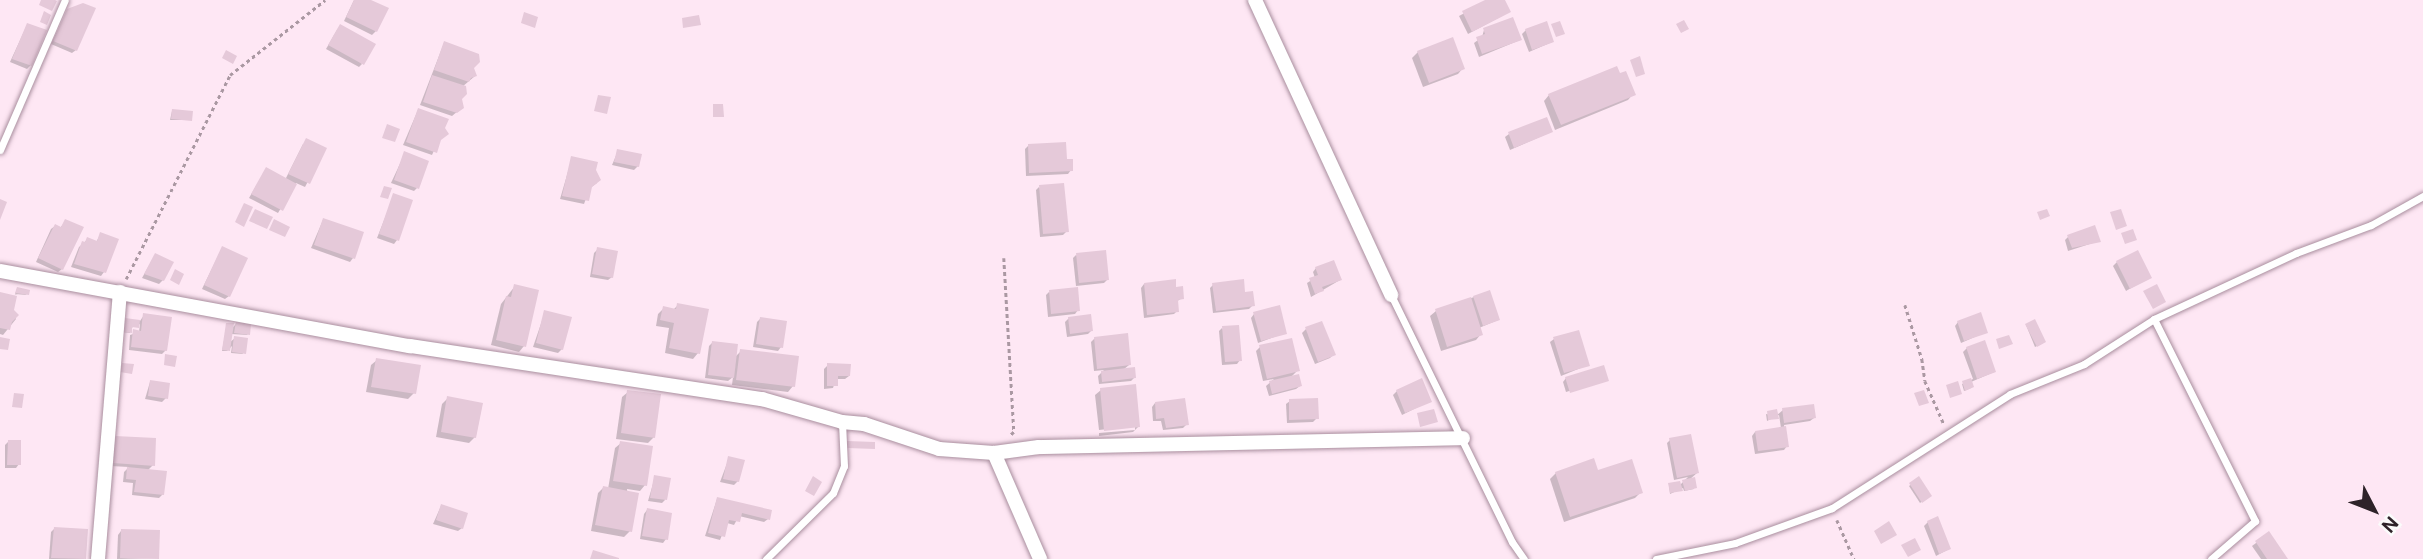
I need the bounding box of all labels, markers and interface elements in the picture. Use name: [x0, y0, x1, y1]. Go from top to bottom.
north arrow: [2339, 475, 2409, 545]
text: N: [2376, 511, 2404, 538]

